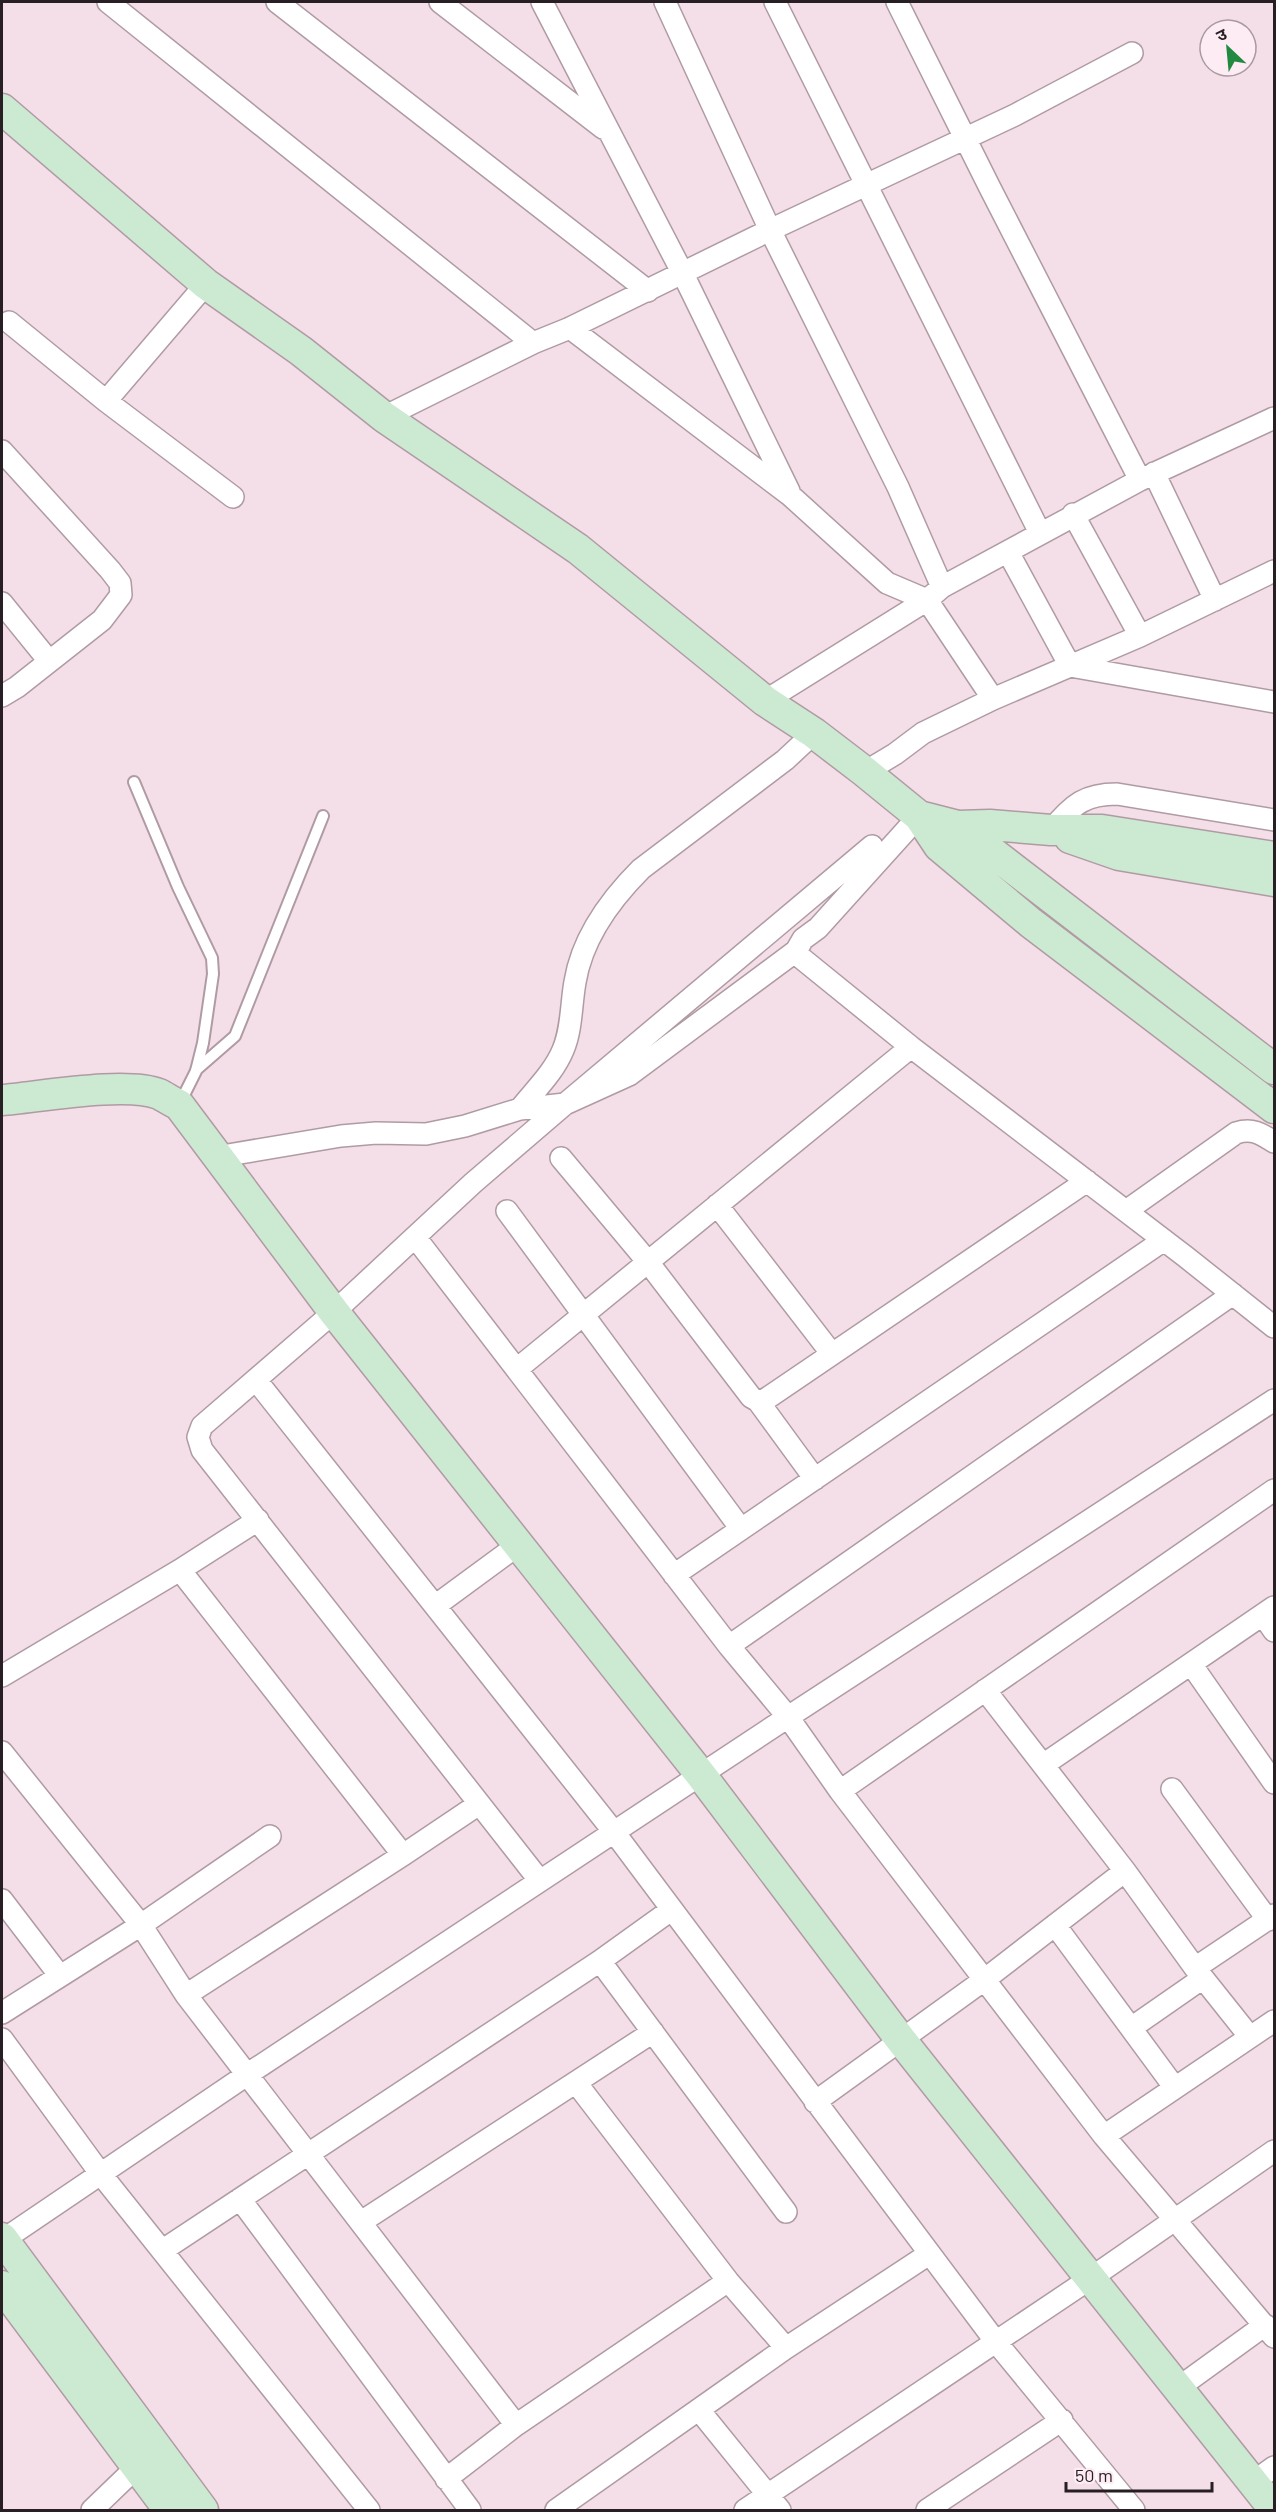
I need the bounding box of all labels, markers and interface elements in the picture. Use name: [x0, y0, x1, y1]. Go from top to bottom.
north arrow: [1198, 18, 1258, 78]
text: उ: [1213, 23, 1230, 45]
scale bar: [1066, 2455, 1212, 2493]
text: 50 m: [1075, 2464, 1113, 2486]

